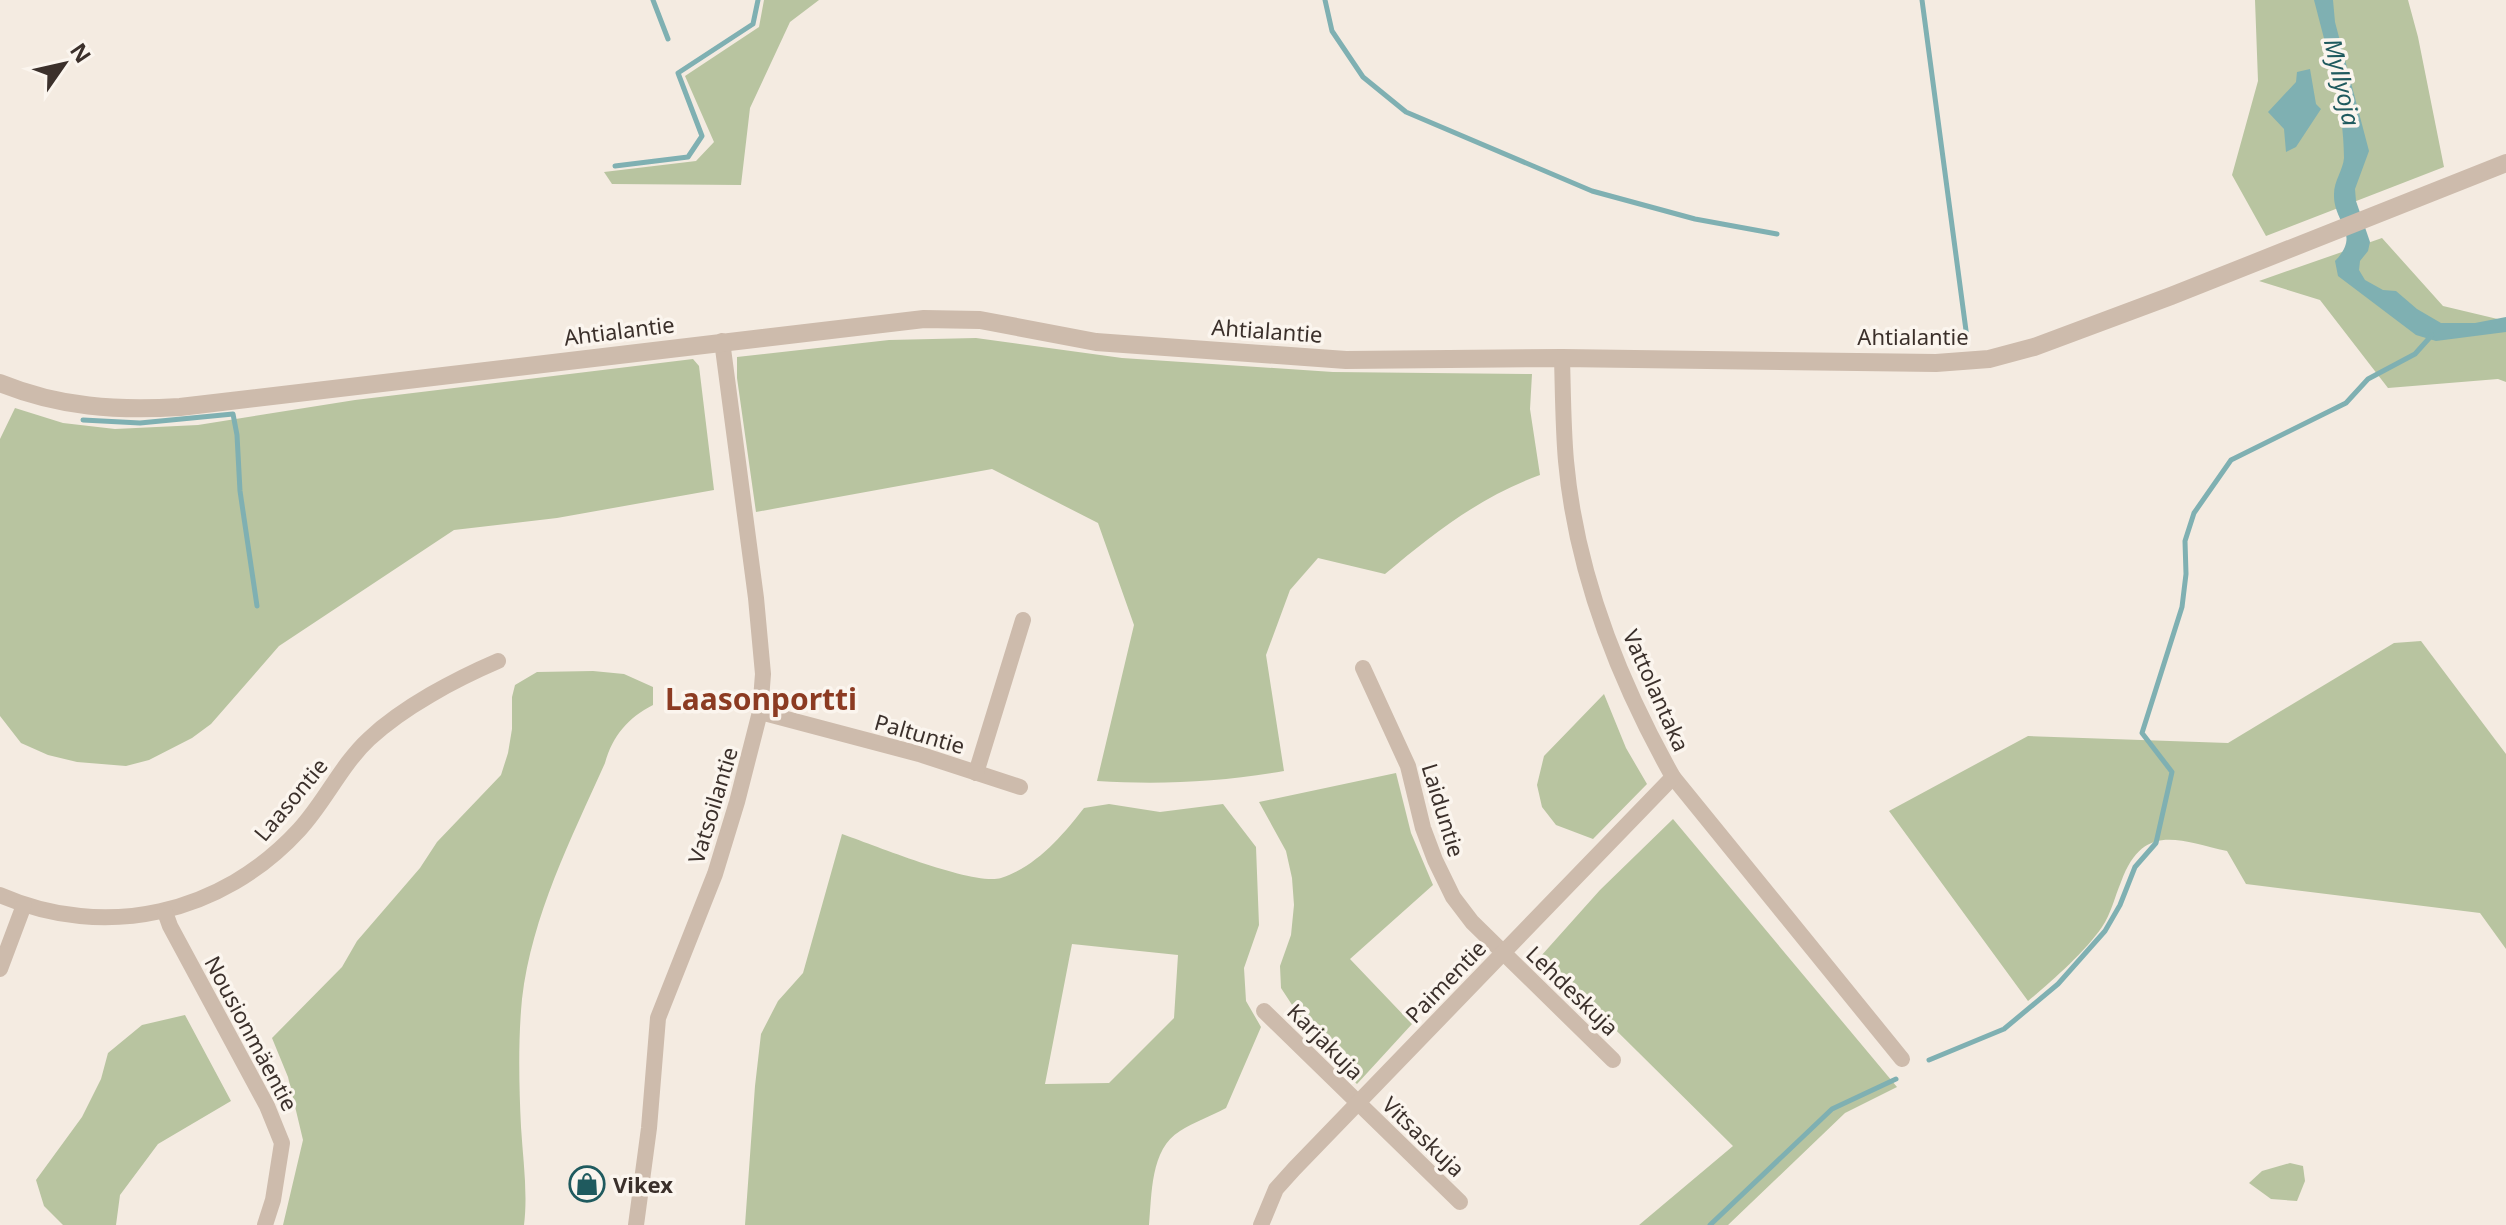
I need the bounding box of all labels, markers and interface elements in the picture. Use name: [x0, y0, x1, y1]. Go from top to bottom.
north arrow: [24, 24, 104, 104]
water label: Myllyoja: [2317, 35, 2369, 129]
text: N: [64, 36, 99, 68]
street label: Ahtialantie: [562, 308, 676, 352]
street label: Ahtialantie: [1210, 311, 1324, 349]
street label: Ahtialantie: [1857, 321, 1969, 351]
street label: Vattolantaka: [1617, 624, 1697, 756]
district label: Laasonportti: [665, 678, 857, 719]
street label: Paltuntie: [871, 706, 969, 760]
street label: Vatsoilantie: [680, 743, 744, 867]
street label: Laasontie: [246, 751, 334, 847]
street label: Laiduntie: [1416, 760, 1472, 860]
street label: Paimentie: [1398, 933, 1492, 1029]
street label: Lehdeskuja: [1520, 938, 1626, 1042]
street label: Nousionmäentie: [198, 950, 306, 1116]
street label: Karjakuja: [1281, 996, 1371, 1086]
street label: Vitsaskuja: [1376, 1089, 1472, 1183]
shop icon: Vikex: [568, 1165, 606, 1203]
place label: Vikex: [613, 1169, 673, 1199]

